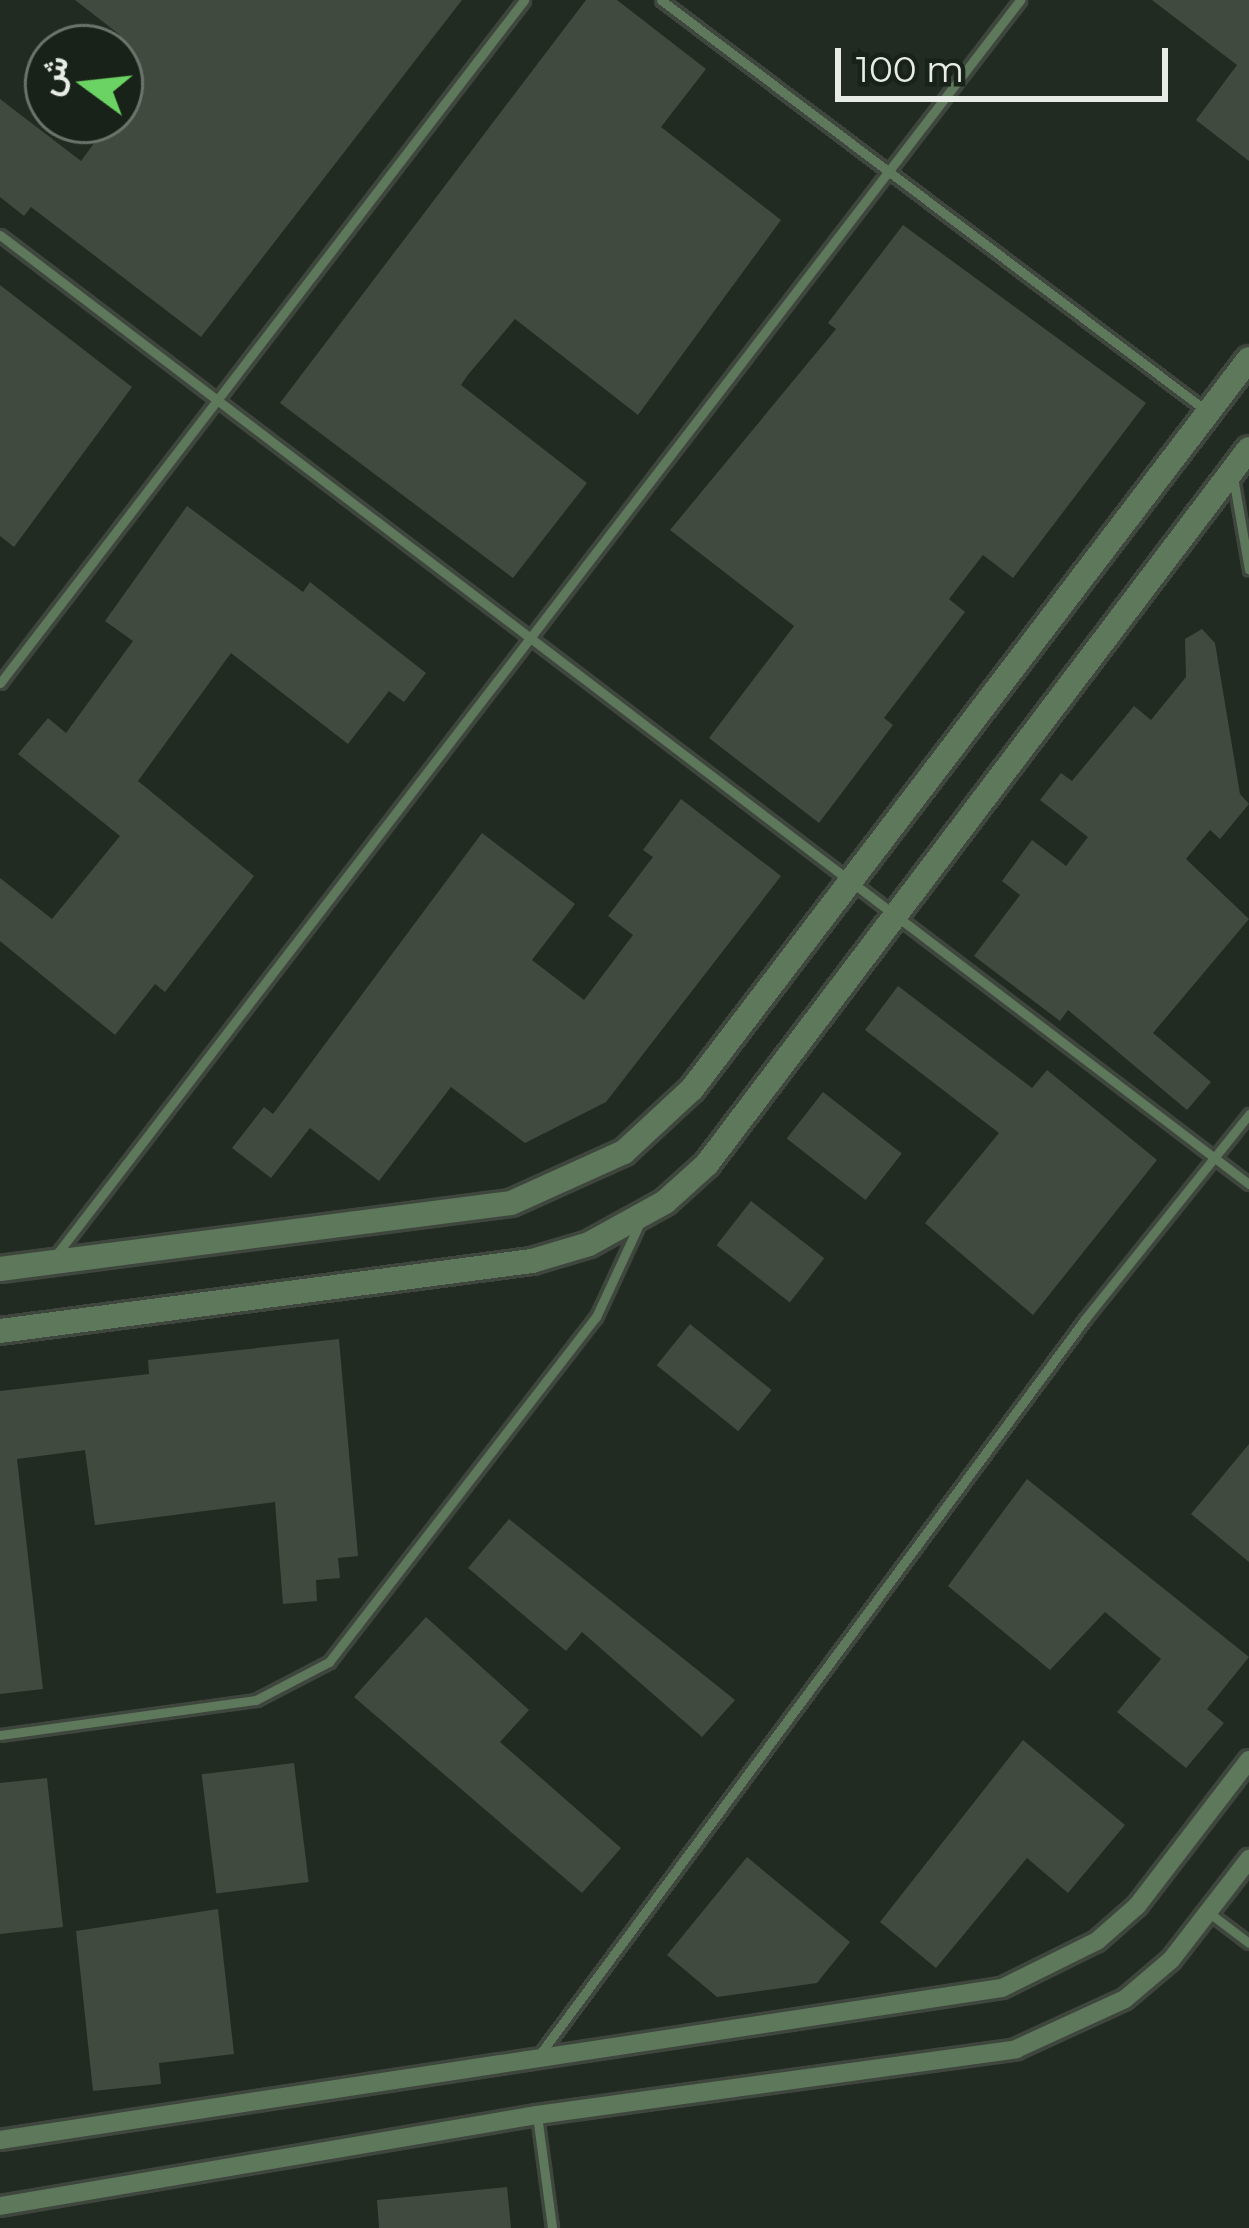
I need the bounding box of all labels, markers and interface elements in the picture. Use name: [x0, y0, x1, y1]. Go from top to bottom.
north arrow: [24, 24, 144, 144]
scale bar: [841, 24, 1174, 98]
text: 100 m: [856, 47, 964, 91]
text: ش: [28, 51, 77, 100]

